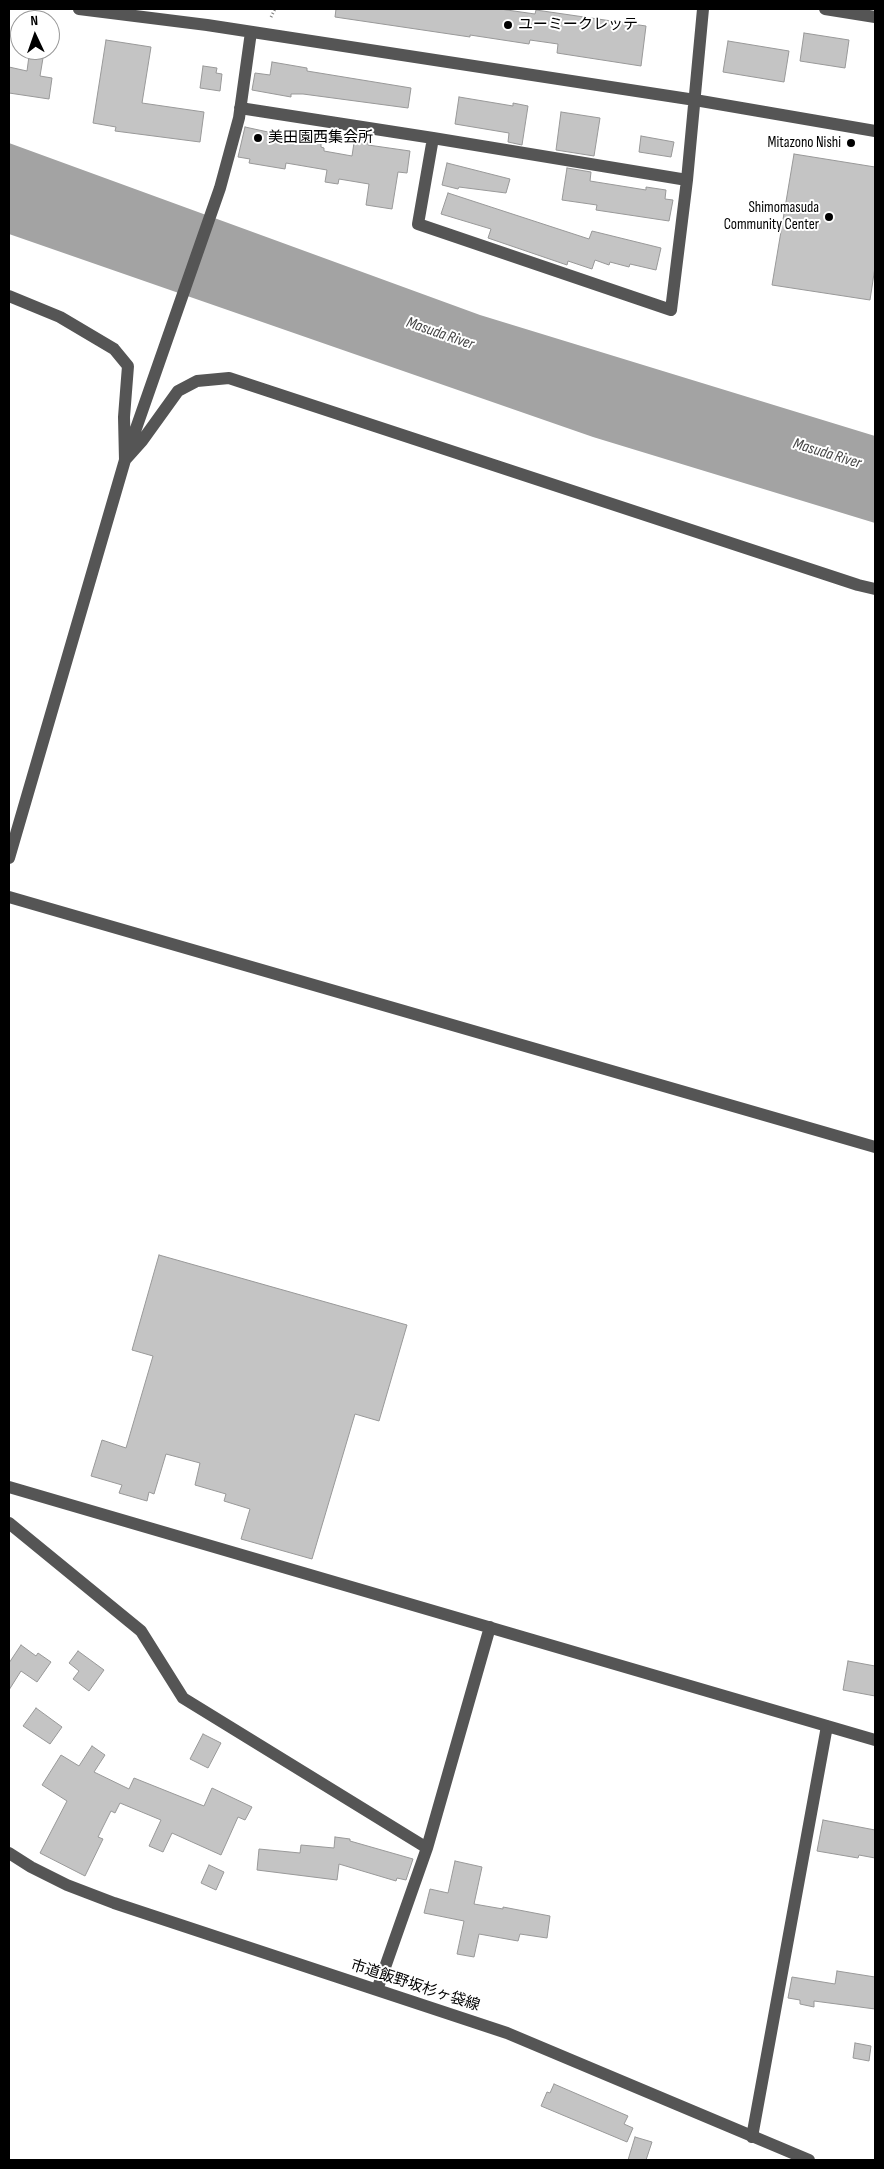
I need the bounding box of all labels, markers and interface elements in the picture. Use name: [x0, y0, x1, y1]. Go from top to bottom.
north arrow: [10, 10, 60, 60]
text: N: [30, 12, 38, 29]
place label: ユーミークレッテ: [518, 16, 638, 34]
marker: ユーミークレッテ: [502, 19, 514, 31]
place label: 美田園西集会所: [268, 129, 373, 147]
marker: 美田園西集会所: [252, 132, 264, 144]
place label: Mitazono Nishi: [768, 134, 841, 152]
marker: Mitazono Nishi: [845, 137, 857, 149]
place label: Shimomasuda Community Center: [724, 199, 819, 234]
marker: Shimomasuda Community Center: [823, 211, 835, 223]
water label: Masuda River: [404, 313, 476, 355]
water label: Masuda River: [791, 435, 863, 473]
street label: 市道飯野坂杉ヶ袋線: [348, 1957, 482, 2015]

